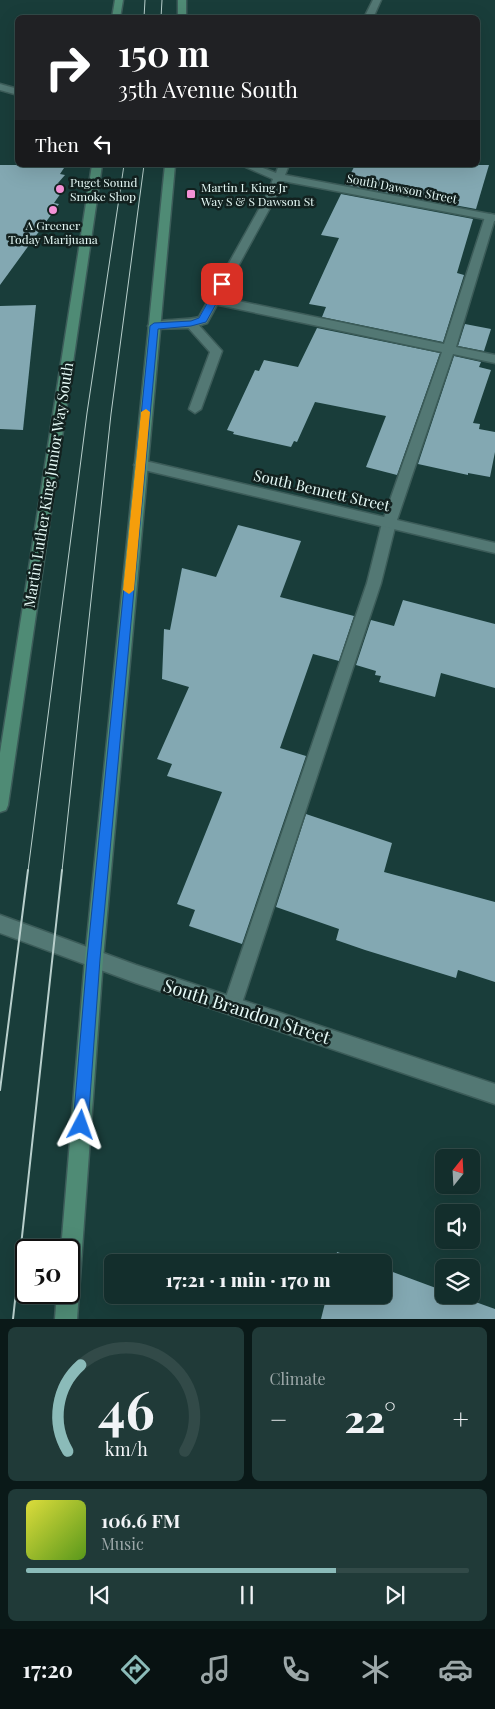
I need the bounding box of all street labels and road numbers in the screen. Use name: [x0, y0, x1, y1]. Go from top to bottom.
street label: South Dawson Street: [345, 169, 459, 207]
street label: Martin Luther King Junior Way South: [19, 361, 77, 609]
street label: South Bennett Street: [252, 465, 393, 516]
street label: South Brandon Street: [160, 973, 334, 1050]

